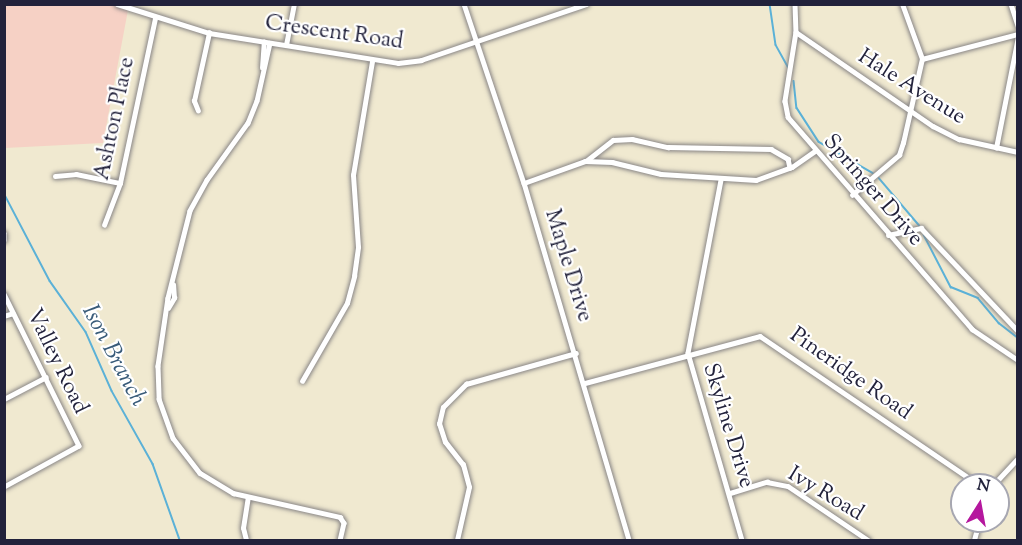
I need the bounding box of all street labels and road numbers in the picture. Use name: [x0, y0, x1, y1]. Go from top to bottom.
street label: Crescent Road: [263, 11, 405, 57]
street label: Hale Avenue: [852, 45, 970, 131]
street label: Ashton Place: [90, 55, 142, 183]
street label: Springer Drive: [816, 130, 928, 252]
street label: Maple Drive: [537, 207, 597, 325]
street label: Valley Road: [19, 305, 93, 419]
street label: Pineridge Road: [784, 323, 916, 427]
street label: Skyline Drive: [696, 361, 758, 491]
street label: Ivy Road: [782, 462, 868, 528]

